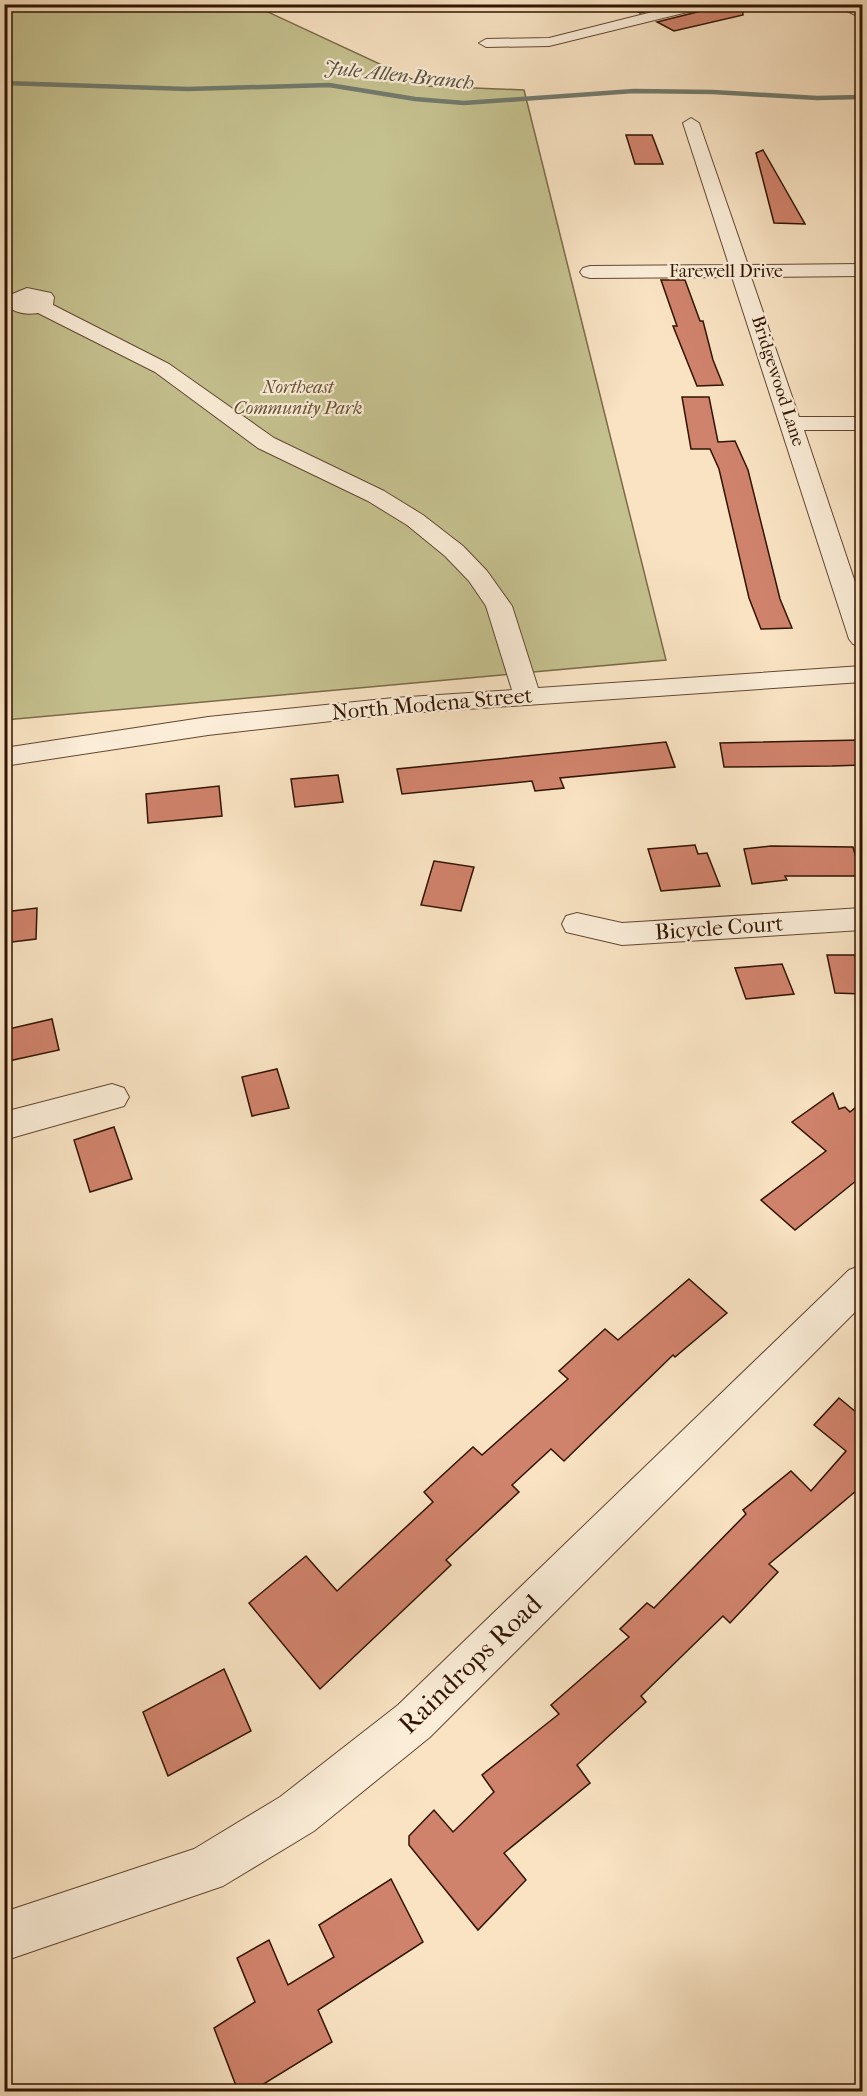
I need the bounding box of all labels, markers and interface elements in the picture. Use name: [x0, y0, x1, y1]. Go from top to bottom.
water label: Jule Allen Branch: [323, 56, 475, 94]
street label: Farewell Drive: [669, 261, 783, 282]
street label: Bridgewood Lane: [747, 313, 809, 449]
park label: Northeast Community Park: [234, 377, 362, 419]
street label: North Modena Street: [331, 682, 534, 726]
street label: Bicycle Court: [654, 911, 784, 945]
street label: Raindrops Road: [392, 1588, 548, 1740]

